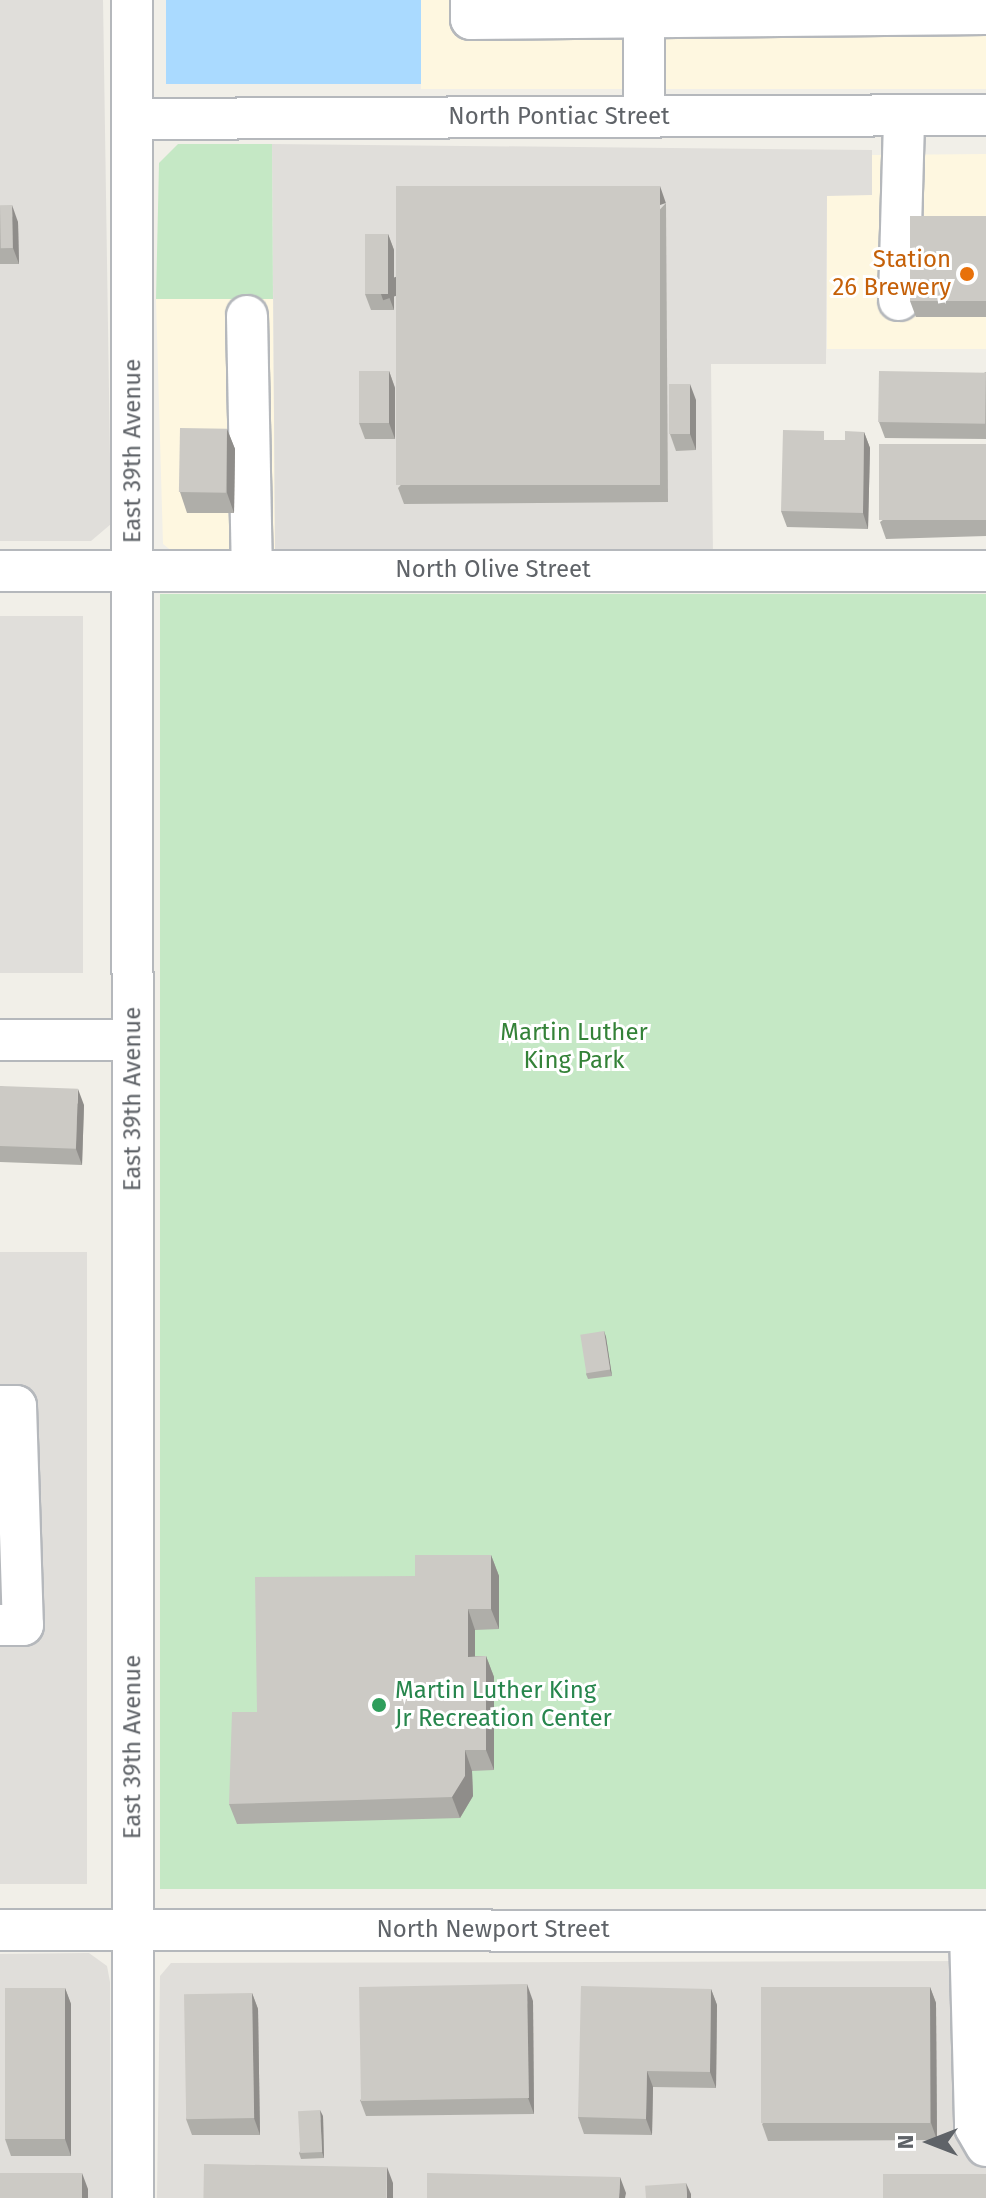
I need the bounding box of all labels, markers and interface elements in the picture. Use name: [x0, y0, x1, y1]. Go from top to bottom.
street label: North Pontiac Street: [448, 103, 670, 131]
place label: Station 26 Brewery: [832, 246, 951, 302]
marker: Station 26 Brewery: [958, 265, 976, 283]
street label: East 39th Avenue: [119, 359, 147, 543]
street label: North Olive Street: [395, 556, 591, 584]
street label: East 39th Avenue: [119, 1007, 147, 1191]
park label: Martin Luther King Park: [500, 1019, 648, 1075]
street label: East 39th Avenue: [119, 1655, 147, 1839]
place label: Martin Luther King Jr Recreation Center: [395, 1677, 612, 1733]
marker: Martin Luther King Jr Recreation Center: [370, 1696, 388, 1714]
street label: North Newport Street: [376, 1916, 610, 1944]
north arrow: [890, 2102, 970, 2182]
text: N: [892, 2135, 919, 2149]

